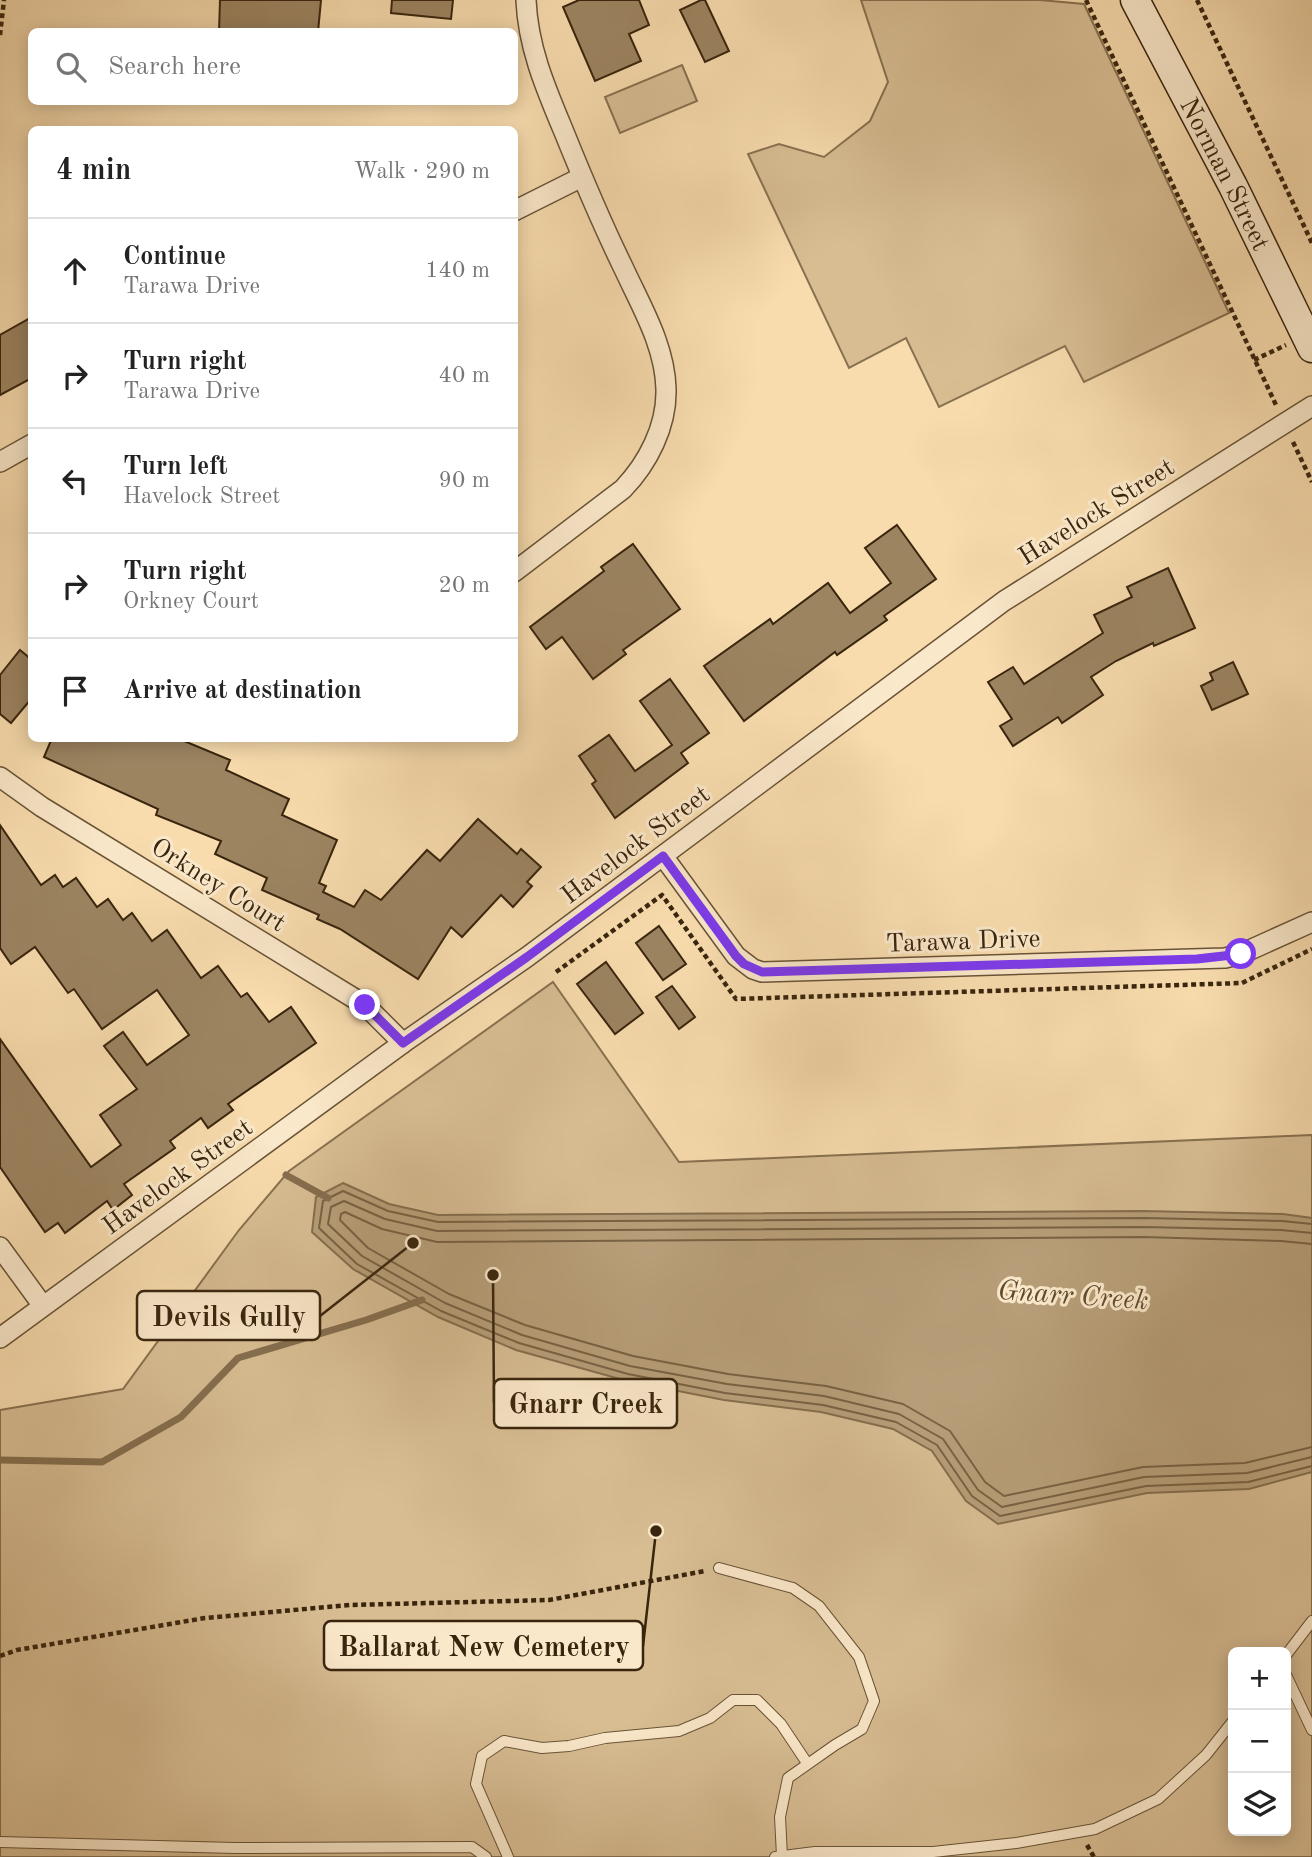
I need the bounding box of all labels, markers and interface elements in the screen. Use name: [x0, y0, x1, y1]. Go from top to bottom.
search box: [28, 28, 518, 105]
icon: search: [52, 48, 90, 86]
text: Search here: [108, 54, 241, 80]
street label: Norman Street: [1174, 94, 1273, 255]
text: 4 min: [56, 156, 131, 186]
text: Walk · 290 m: [354, 160, 490, 183]
text: Continue: [123, 244, 226, 270]
icon: ahead: [56, 252, 94, 290]
text: 140 m: [425, 259, 490, 282]
text: Tarawa Drive: [123, 275, 260, 298]
text: Turn right: [123, 349, 246, 375]
icon: right: [56, 357, 94, 395]
text: 40 m: [439, 364, 490, 387]
text: Tarawa Drive: [123, 380, 260, 403]
text: Turn left: [123, 454, 228, 480]
street label: Havelock Street: [1015, 455, 1179, 571]
icon: left: [56, 462, 94, 500]
text: 90 m: [439, 469, 490, 492]
text: Havelock Street: [123, 485, 280, 508]
text: Turn right: [123, 559, 246, 585]
icon: right: [56, 567, 94, 605]
text: 20 m: [439, 574, 490, 597]
text: Orkney Court: [123, 590, 259, 613]
icon: arrive: [56, 672, 94, 710]
text: Arrive at destination: [123, 678, 362, 704]
street label: Havelock Street: [557, 782, 715, 910]
street label: Orkney Court: [146, 834, 290, 937]
street label: Tarawa Drive: [885, 926, 1041, 958]
route start: [1225, 938, 1256, 969]
route end: [349, 989, 380, 1020]
street label: Havelock Street: [99, 1115, 258, 1240]
water label: Gnarr Creek: [996, 1278, 1149, 1316]
callout: Devils Gully: [137, 1291, 320, 1340]
text: Devils Gully: [152, 1305, 306, 1333]
callout: Gnarr Creek: [494, 1379, 677, 1428]
text: Gnarr Creek: [509, 1392, 664, 1420]
callout: Ballarat New Cemetery: [324, 1621, 643, 1670]
text: Ballarat New Cemetery: [338, 1635, 630, 1663]
map controls: [1228, 1647, 1291, 1836]
button: +: [1228, 1647, 1291, 1710]
button: −: [1228, 1710, 1291, 1773]
button: layers: [1228, 1773, 1291, 1836]

